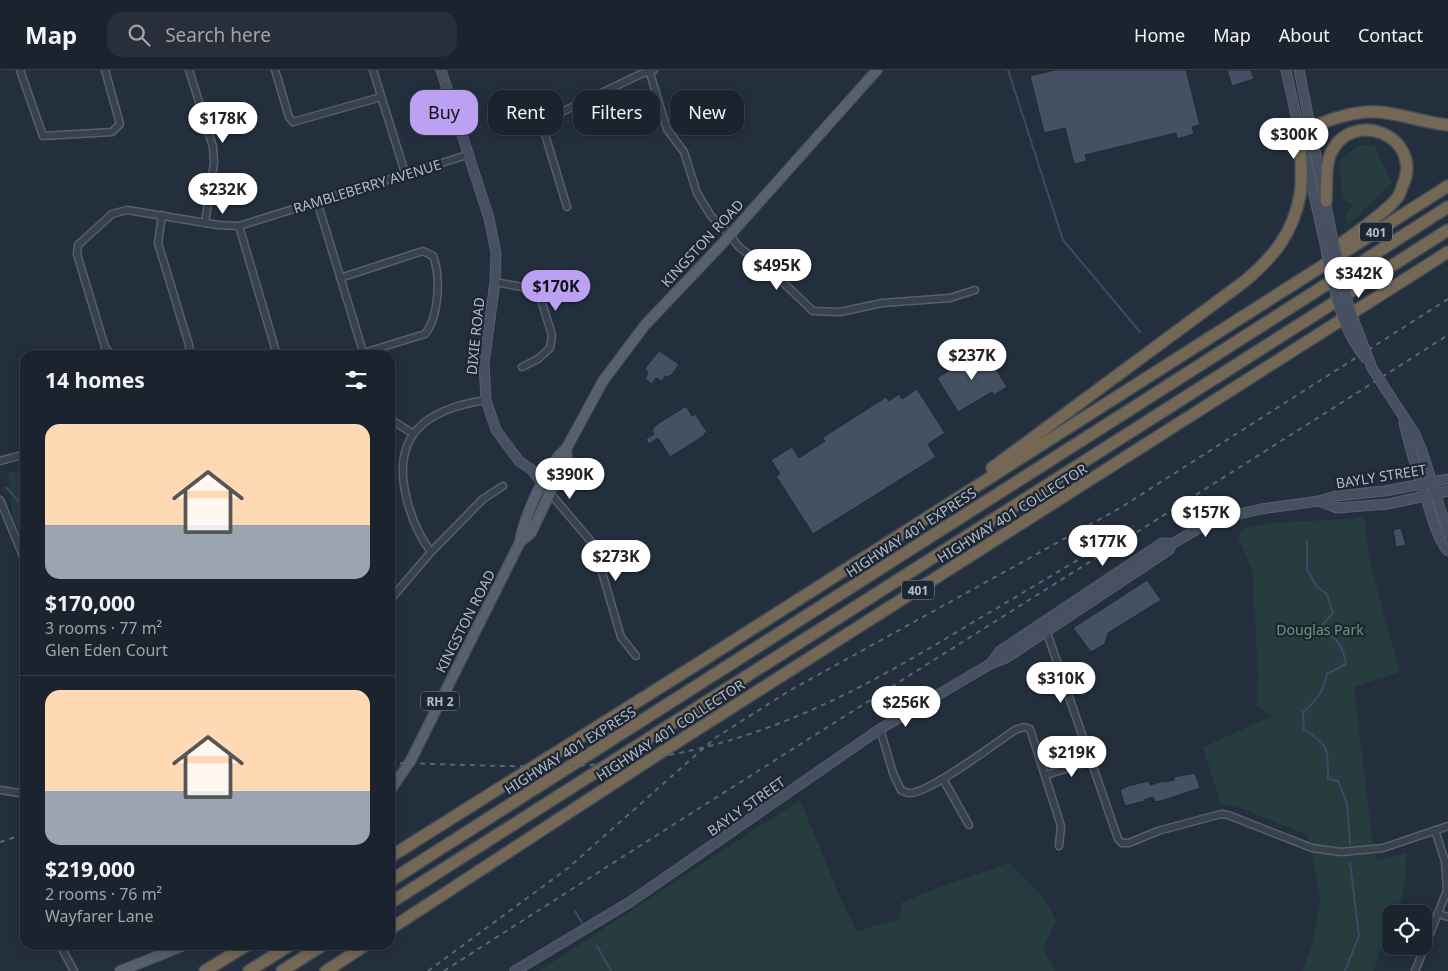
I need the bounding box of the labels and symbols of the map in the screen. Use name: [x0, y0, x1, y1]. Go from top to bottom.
pin: $178K: [188, 102, 258, 144]
pin: $300K: [1259, 118, 1329, 160]
street label: RAMBLEBERRY AVENUE: [291, 154, 443, 218]
pin: $232K: [188, 172, 258, 215]
street label: KINGSTON ROAD: [656, 195, 748, 291]
road number: 401: [1360, 222, 1392, 242]
pin: $495K: [742, 248, 812, 291]
pin: $342K: [1324, 256, 1394, 299]
pin: $170K: [521, 270, 591, 312]
street label: DIXIE ROAD: [461, 296, 489, 376]
pin: $237K: [937, 338, 1007, 381]
pin: $390K: [535, 458, 605, 500]
street label: HIGHWAY 401 COLLECTOR: [933, 459, 1091, 567]
street label: BAYLY STREET: [1335, 459, 1428, 493]
street label: HIGHWAY 401 EXPRESS: [842, 483, 980, 581]
pin: $157K: [1171, 496, 1241, 538]
pin: $177K: [1068, 524, 1138, 567]
pin: $273K: [581, 540, 651, 582]
street label: KINGSTON ROAD: [431, 566, 499, 676]
road number: 401: [902, 580, 934, 600]
park label: Douglas Park: [1276, 620, 1364, 639]
pin: $310K: [1026, 662, 1096, 704]
street label: HIGHWAY 401 COLLECTOR: [592, 675, 748, 785]
pin: $256K: [871, 686, 941, 728]
road number: RH 2: [421, 692, 459, 710]
street label: HIGHWAY 401 EXPRESS: [501, 702, 640, 798]
pin: $219K: [1037, 736, 1107, 778]
street label: BAYLY STREET: [703, 772, 789, 840]

